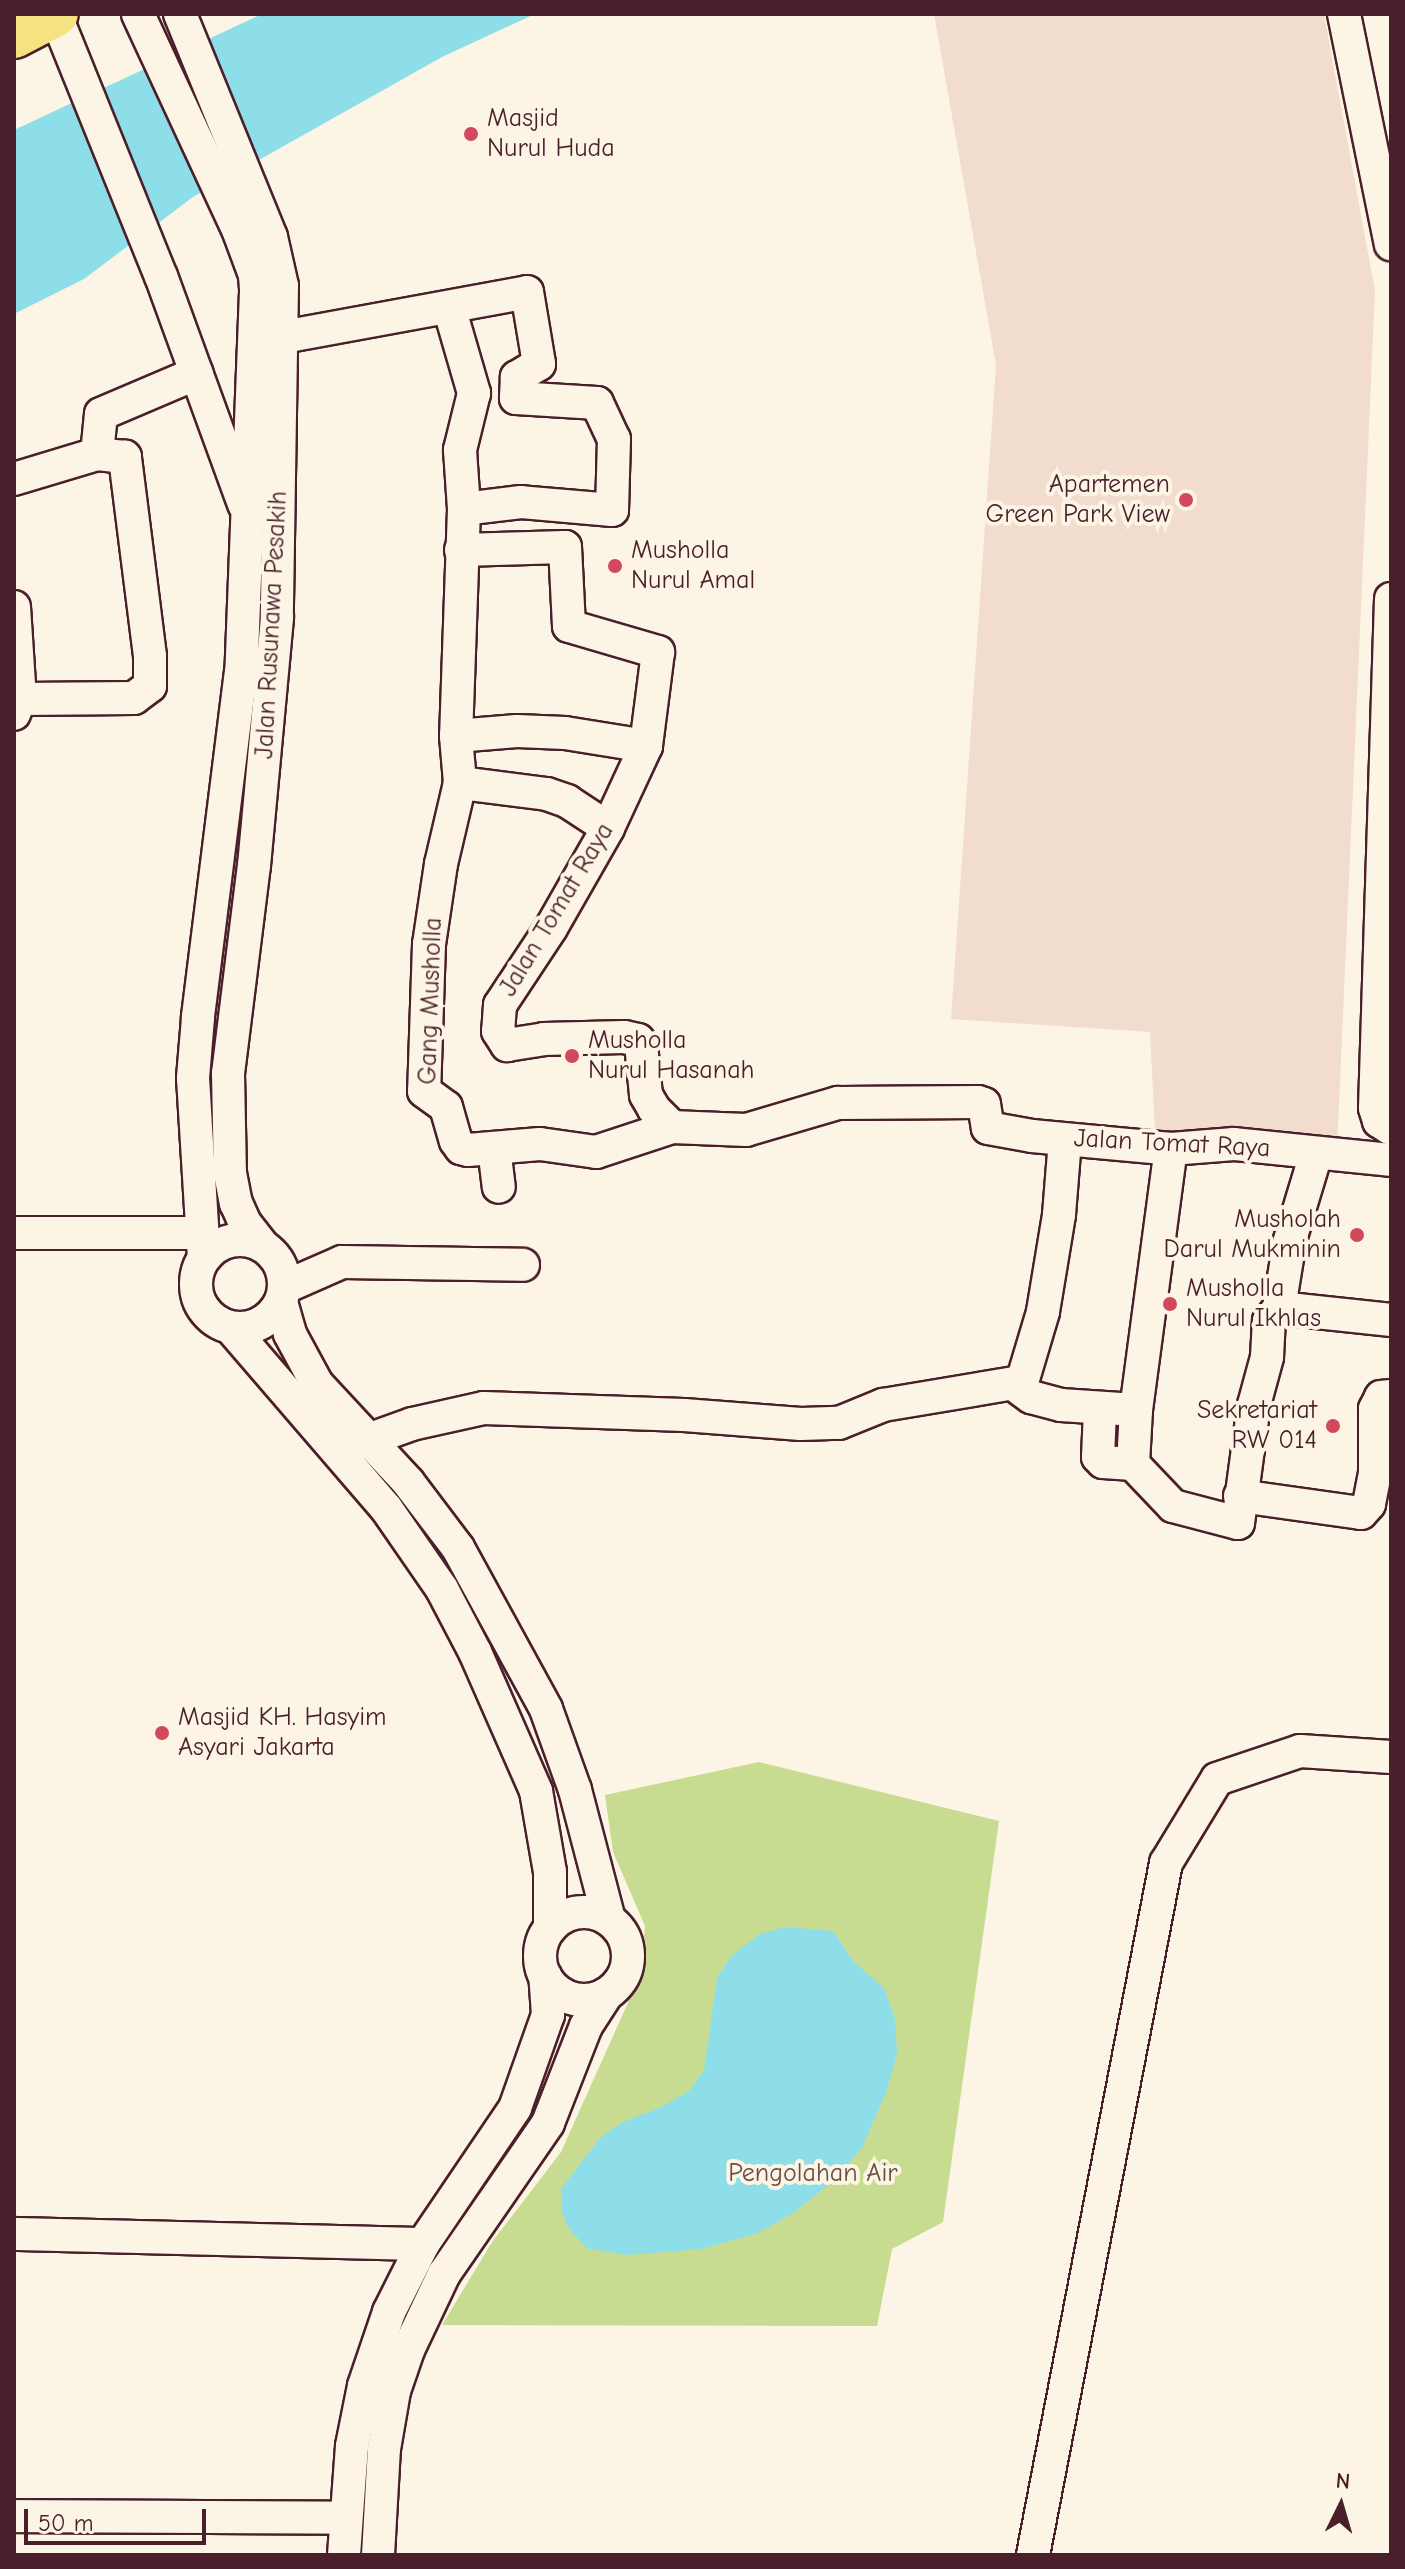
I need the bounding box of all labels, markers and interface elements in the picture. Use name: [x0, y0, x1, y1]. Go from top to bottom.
place label: Masjid Nurul Huda: [487, 103, 615, 164]
marker: Masjid Nurul Huda: [462, 125, 480, 143]
place label: Apartemen Green Park View: [986, 469, 1170, 530]
street label: Jalan Rusunawa Pesakih: [249, 490, 295, 760]
marker: Apartemen Green Park View: [1177, 491, 1195, 509]
place label: Musholla Nurul Amal: [631, 535, 755, 596]
marker: Musholla Nurul Amal: [606, 557, 624, 575]
street label: Jalan Tomat Raya: [493, 818, 621, 1002]
street label: Gang Musholla: [412, 917, 450, 1085]
place label: Musholla Nurul Hasanah: [588, 1025, 754, 1086]
marker: Musholla Nurul Hasanah: [563, 1047, 581, 1065]
street label: Jalan Tomat Raya: [1073, 1123, 1271, 1165]
place label: Musholah Darul Mukminin: [1164, 1204, 1341, 1266]
marker: Musholah Darul Mukminin: [1348, 1226, 1366, 1244]
place label: Musholla Nurul Ikhlas: [1186, 1273, 1321, 1334]
marker: Musholla Nurul Ikhlas: [1161, 1295, 1179, 1313]
place label: Sekretariat RW 014: [1197, 1395, 1317, 1456]
marker: Sekretariat RW 014: [1324, 1417, 1342, 1435]
place label: Masjid KH. Hasyim Asyari Jakarta: [178, 1702, 387, 1764]
marker: Masjid KH. Hasyim Asyari Jakarta: [153, 1724, 171, 1742]
park label: Pengolahan Air: [728, 2158, 898, 2190]
north arrow: [1301, 2465, 1381, 2545]
text: N: [1335, 2468, 1351, 2495]
scale bar: [28, 2493, 210, 2543]
text: 50 m: [38, 2509, 94, 2537]

